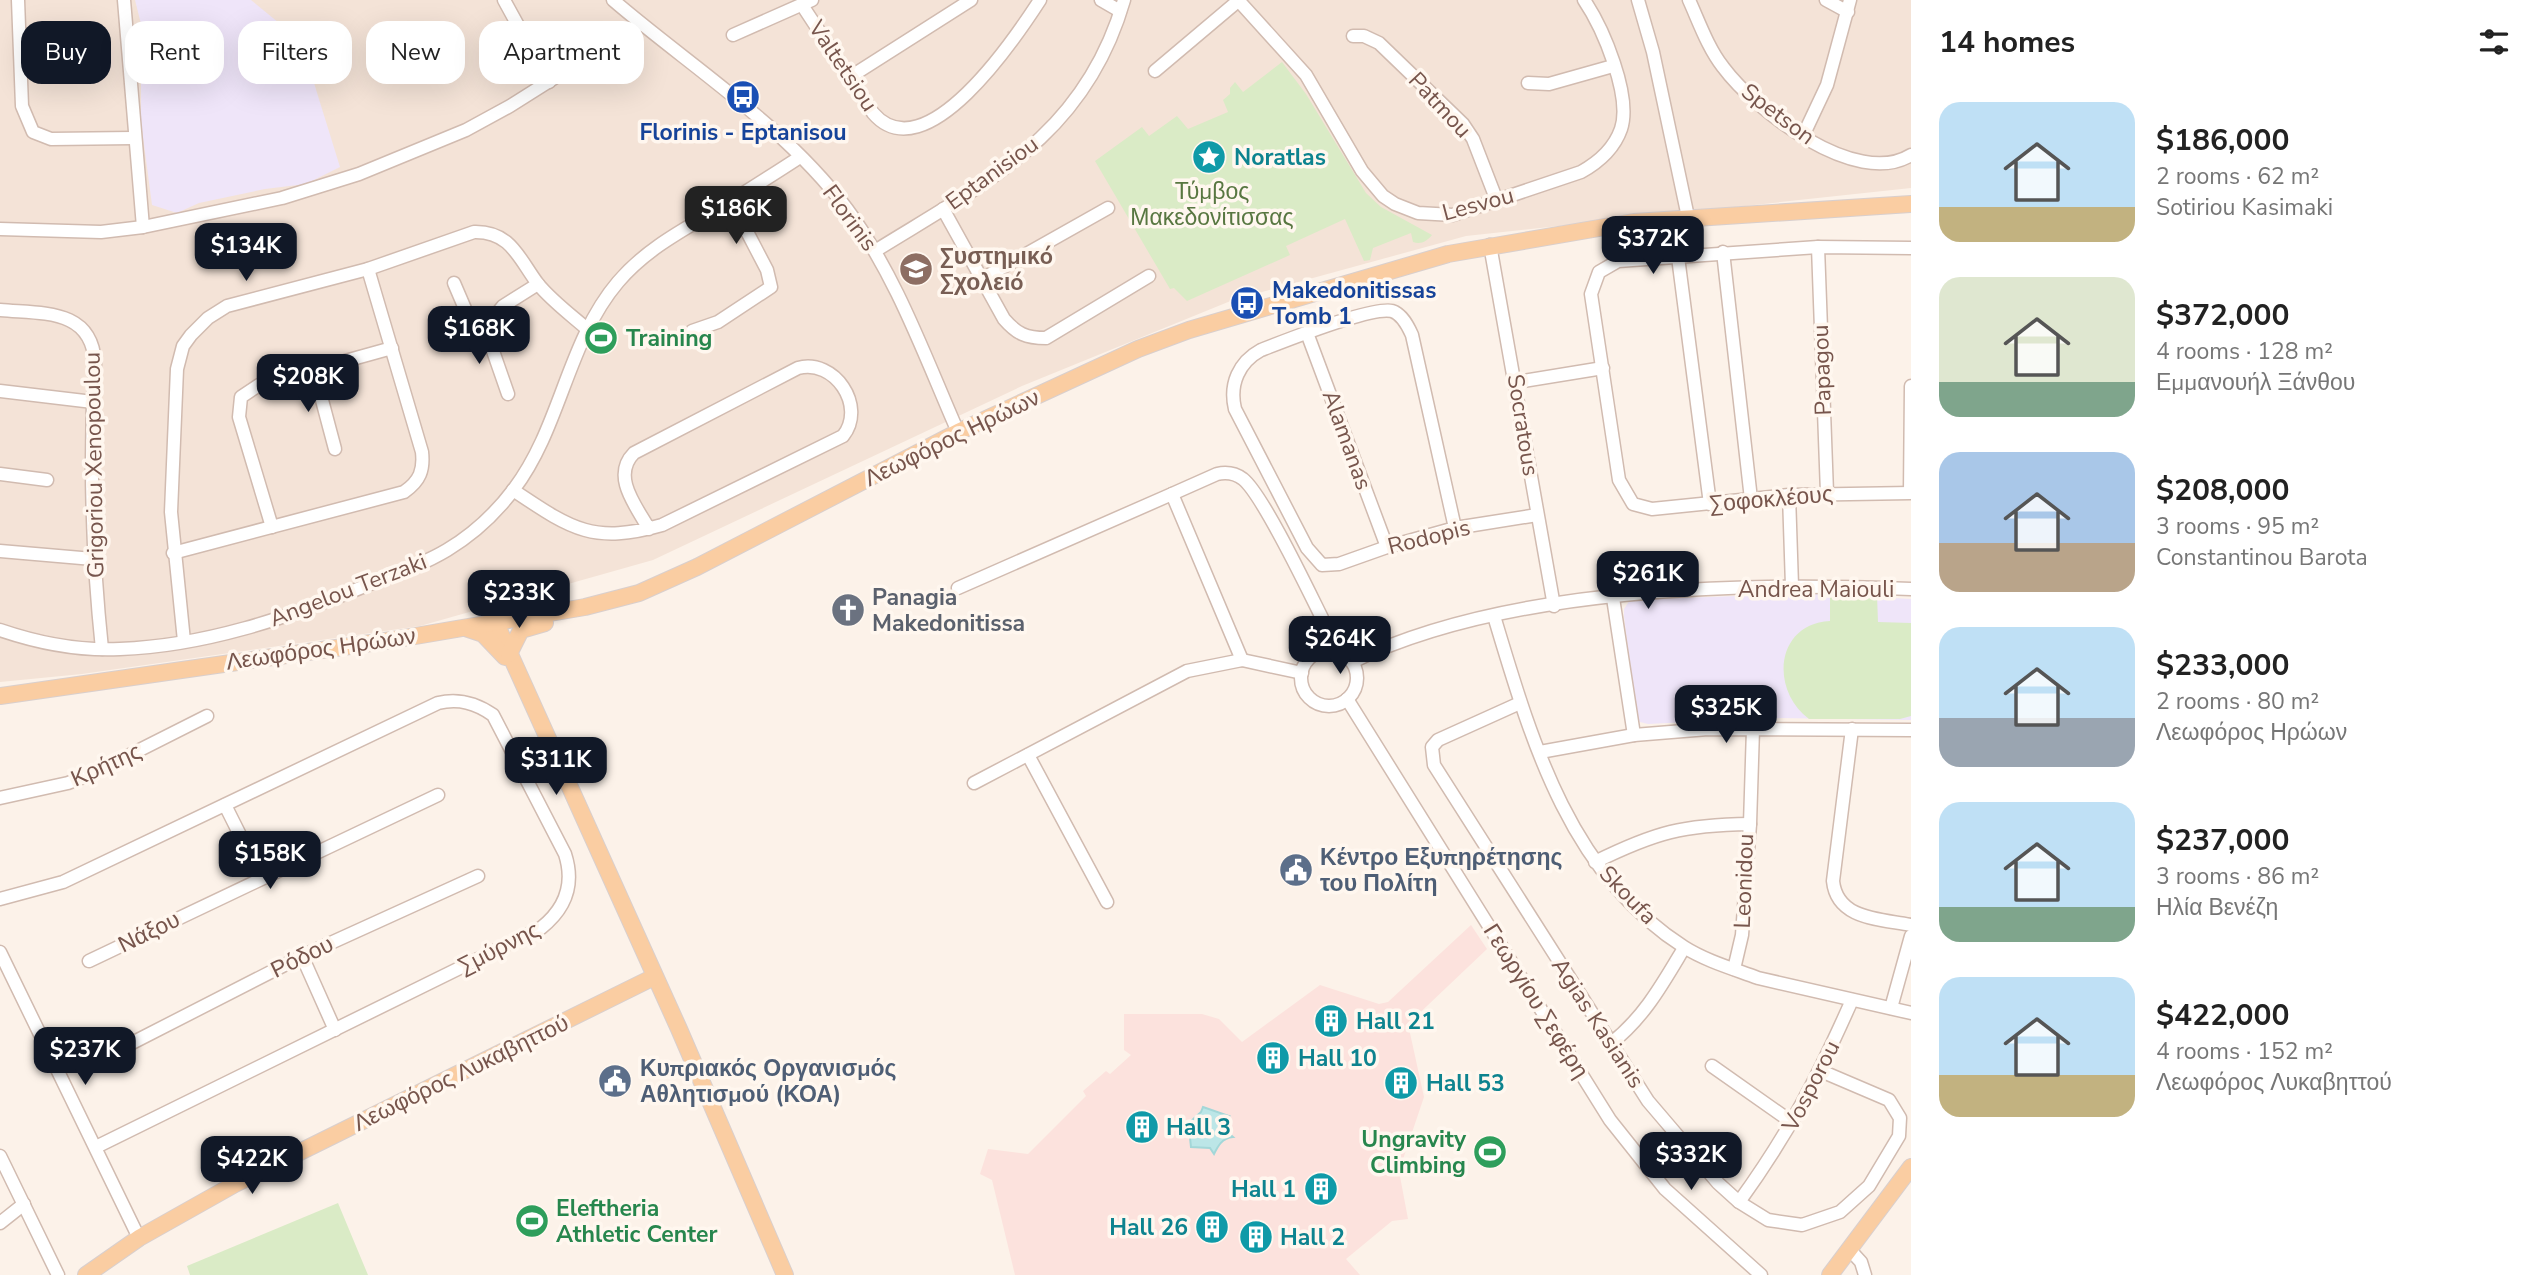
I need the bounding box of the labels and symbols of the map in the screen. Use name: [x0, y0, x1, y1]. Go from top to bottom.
street label: Valtetsiou: [801, 14, 885, 118]
street label: Patmou: [1402, 65, 1478, 145]
street label: Spetson: [1735, 76, 1821, 152]
bus stop icon: Florinis - Eptanisou: [724, 78, 762, 116]
place label: Florinis - Eptanisou: [639, 117, 847, 148]
street label: Eptanisiou: [939, 129, 1045, 217]
place icon: Noratlas: [1190, 138, 1228, 176]
place label: Noratlas: [1234, 142, 1326, 173]
park label: Τύμβος Μακεδονίτισσας: [1130, 176, 1294, 233]
street label: Florinis: [815, 179, 885, 257]
street label: Lesvou: [1439, 180, 1517, 228]
pin: $186K: [687, 187, 785, 246]
pin: $372K: [1604, 216, 1702, 276]
pin: $134K: [197, 224, 295, 283]
place label: Συστημικó Σχολειó: [940, 241, 1053, 298]
school or university icon: Συστημικó Σχολειó: [897, 250, 935, 288]
place label: Makedonitissas Tomb 1: [1272, 275, 1436, 332]
bus stop icon: Makedonitissas Tomb 1: [1228, 284, 1266, 322]
pin: $168K: [430, 306, 528, 366]
sports icon: Training: [582, 319, 620, 357]
place label: Training: [626, 323, 713, 354]
street label: Papagou: [1805, 324, 1839, 416]
street label: Grigoriou Xenopoulou: [77, 352, 111, 578]
pin: $208K: [259, 354, 357, 414]
street label: Socratous: [1500, 372, 1546, 478]
street label: Λεωφόρος Ηρώων: [859, 382, 1045, 494]
street label: Alamanas: [1315, 386, 1379, 494]
street label: Σοφοκλέους: [1708, 478, 1834, 520]
street label: Rodopis: [1385, 512, 1473, 562]
street label: Angelou Terzaki: [265, 546, 431, 634]
pin: $261K: [1599, 552, 1697, 611]
pin: $233K: [470, 570, 568, 630]
street label: Andrea Maiouli: [1738, 574, 1894, 605]
place label: Panagia Makedonitissa: [872, 582, 1025, 639]
church icon: Panagia Makedonitissa: [829, 591, 867, 629]
pin: $264K: [1291, 616, 1389, 676]
street label: Λεωφόρος Ηρώων: [224, 620, 418, 678]
pin: $325K: [1677, 686, 1775, 745]
street label: Κρήτης: [66, 736, 146, 794]
pin: $311K: [507, 738, 605, 797]
pin: $158K: [221, 832, 319, 891]
street label: Leonidou: [1727, 833, 1761, 929]
place label: Κέντρο Εξυπηρέτησης του Πολίτη: [1320, 842, 1562, 899]
public building icon: Κέντρο Εξυπηρέτησης του Πολίτη: [1277, 851, 1315, 889]
street label: Skoufa: [1592, 859, 1664, 931]
street label: Νάξου: [113, 904, 185, 960]
street label: Σμύρνης: [453, 914, 545, 982]
street label: Γεωργίου Σεφέρη: [1476, 918, 1596, 1084]
street label: Ρόδου: [265, 929, 339, 985]
street label: Agias Kasianis: [1544, 952, 1652, 1094]
building icon: Hall 21: [1312, 1002, 1350, 1040]
place label: Hall 21: [1356, 1006, 1435, 1037]
street label: Λεωφόρος Λυκαβηττού: [348, 1007, 574, 1139]
pin: $237K: [36, 1028, 134, 1087]
street label: Vosporou: [1774, 1035, 1847, 1138]
building icon: Hall 10: [1254, 1039, 1292, 1077]
place label: Hall 10: [1298, 1043, 1377, 1074]
place label: Κυπριακός Οργανισμός Αθλητισμού (ΚΟΑ): [640, 1053, 897, 1110]
public building icon: Κυπριακός Οργανισμός Αθλητισμού (ΚΟΑ): [596, 1062, 634, 1100]
building icon: Hall 53: [1382, 1064, 1420, 1102]
place label: Hall 53: [1426, 1068, 1505, 1099]
building icon: Hall 3: [1123, 1108, 1161, 1146]
place label: Hall 3: [1166, 1112, 1231, 1143]
place label: Ungravity Climbing: [1361, 1124, 1467, 1181]
pin: $332K: [1642, 1132, 1740, 1192]
sports icon: Ungravity Climbing: [1471, 1133, 1509, 1171]
pin: $422K: [203, 1136, 301, 1196]
building icon: Hall 1: [1302, 1170, 1340, 1208]
place label: Hall 1: [1231, 1174, 1296, 1205]
place label: Eleftheria Athletic Center: [556, 1193, 717, 1250]
sports icon: Eleftheria Athletic Center: [513, 1202, 551, 1240]
building icon: Hall 26: [1193, 1208, 1231, 1246]
place label: Hall 26: [1109, 1212, 1188, 1243]
building icon: Hall 2: [1237, 1218, 1275, 1256]
place label: Hall 2: [1280, 1222, 1345, 1253]

